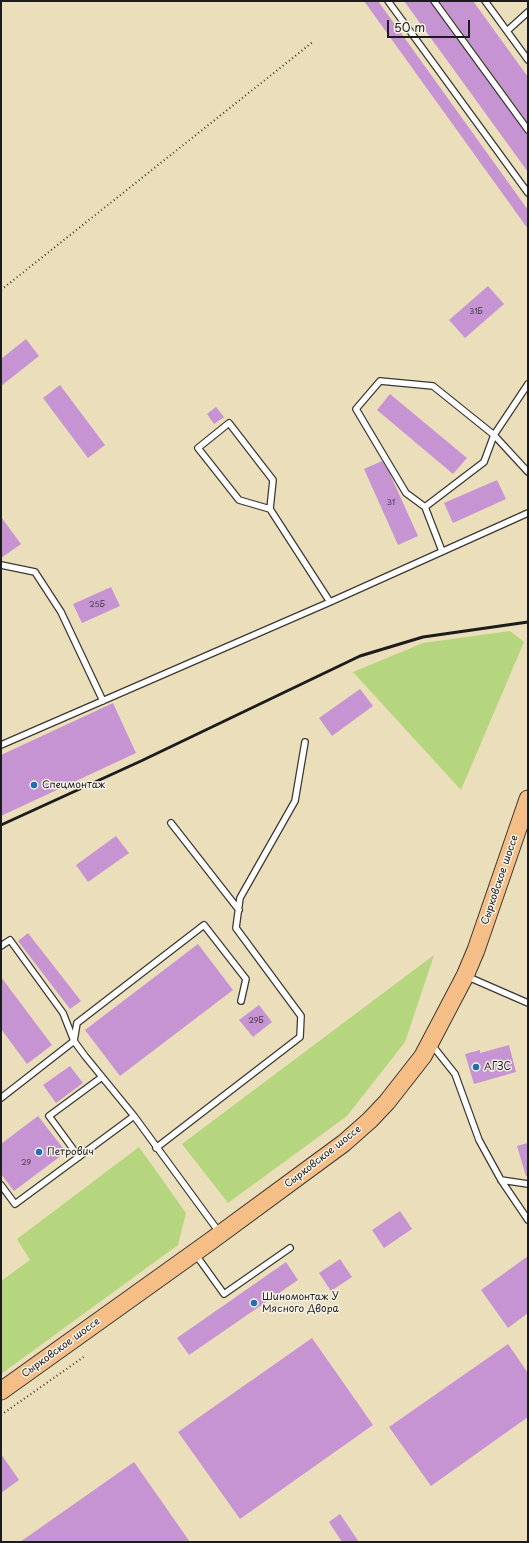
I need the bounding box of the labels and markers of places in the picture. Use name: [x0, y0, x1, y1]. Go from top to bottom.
place label: Спецмонтаж: [42, 779, 105, 791]
marker: Спецмонтаж: [29, 780, 39, 790]
place label: АГЗС: [484, 1061, 511, 1073]
marker: АГЗС: [471, 1062, 481, 1072]
place label: Петрович: [47, 1146, 94, 1158]
marker: Петрович: [34, 1147, 44, 1157]
place label: Шиномонтаж У Мясного Двора: [262, 1291, 339, 1314]
marker: Шиномонтаж У Мясного Двора: [249, 1298, 259, 1308]

